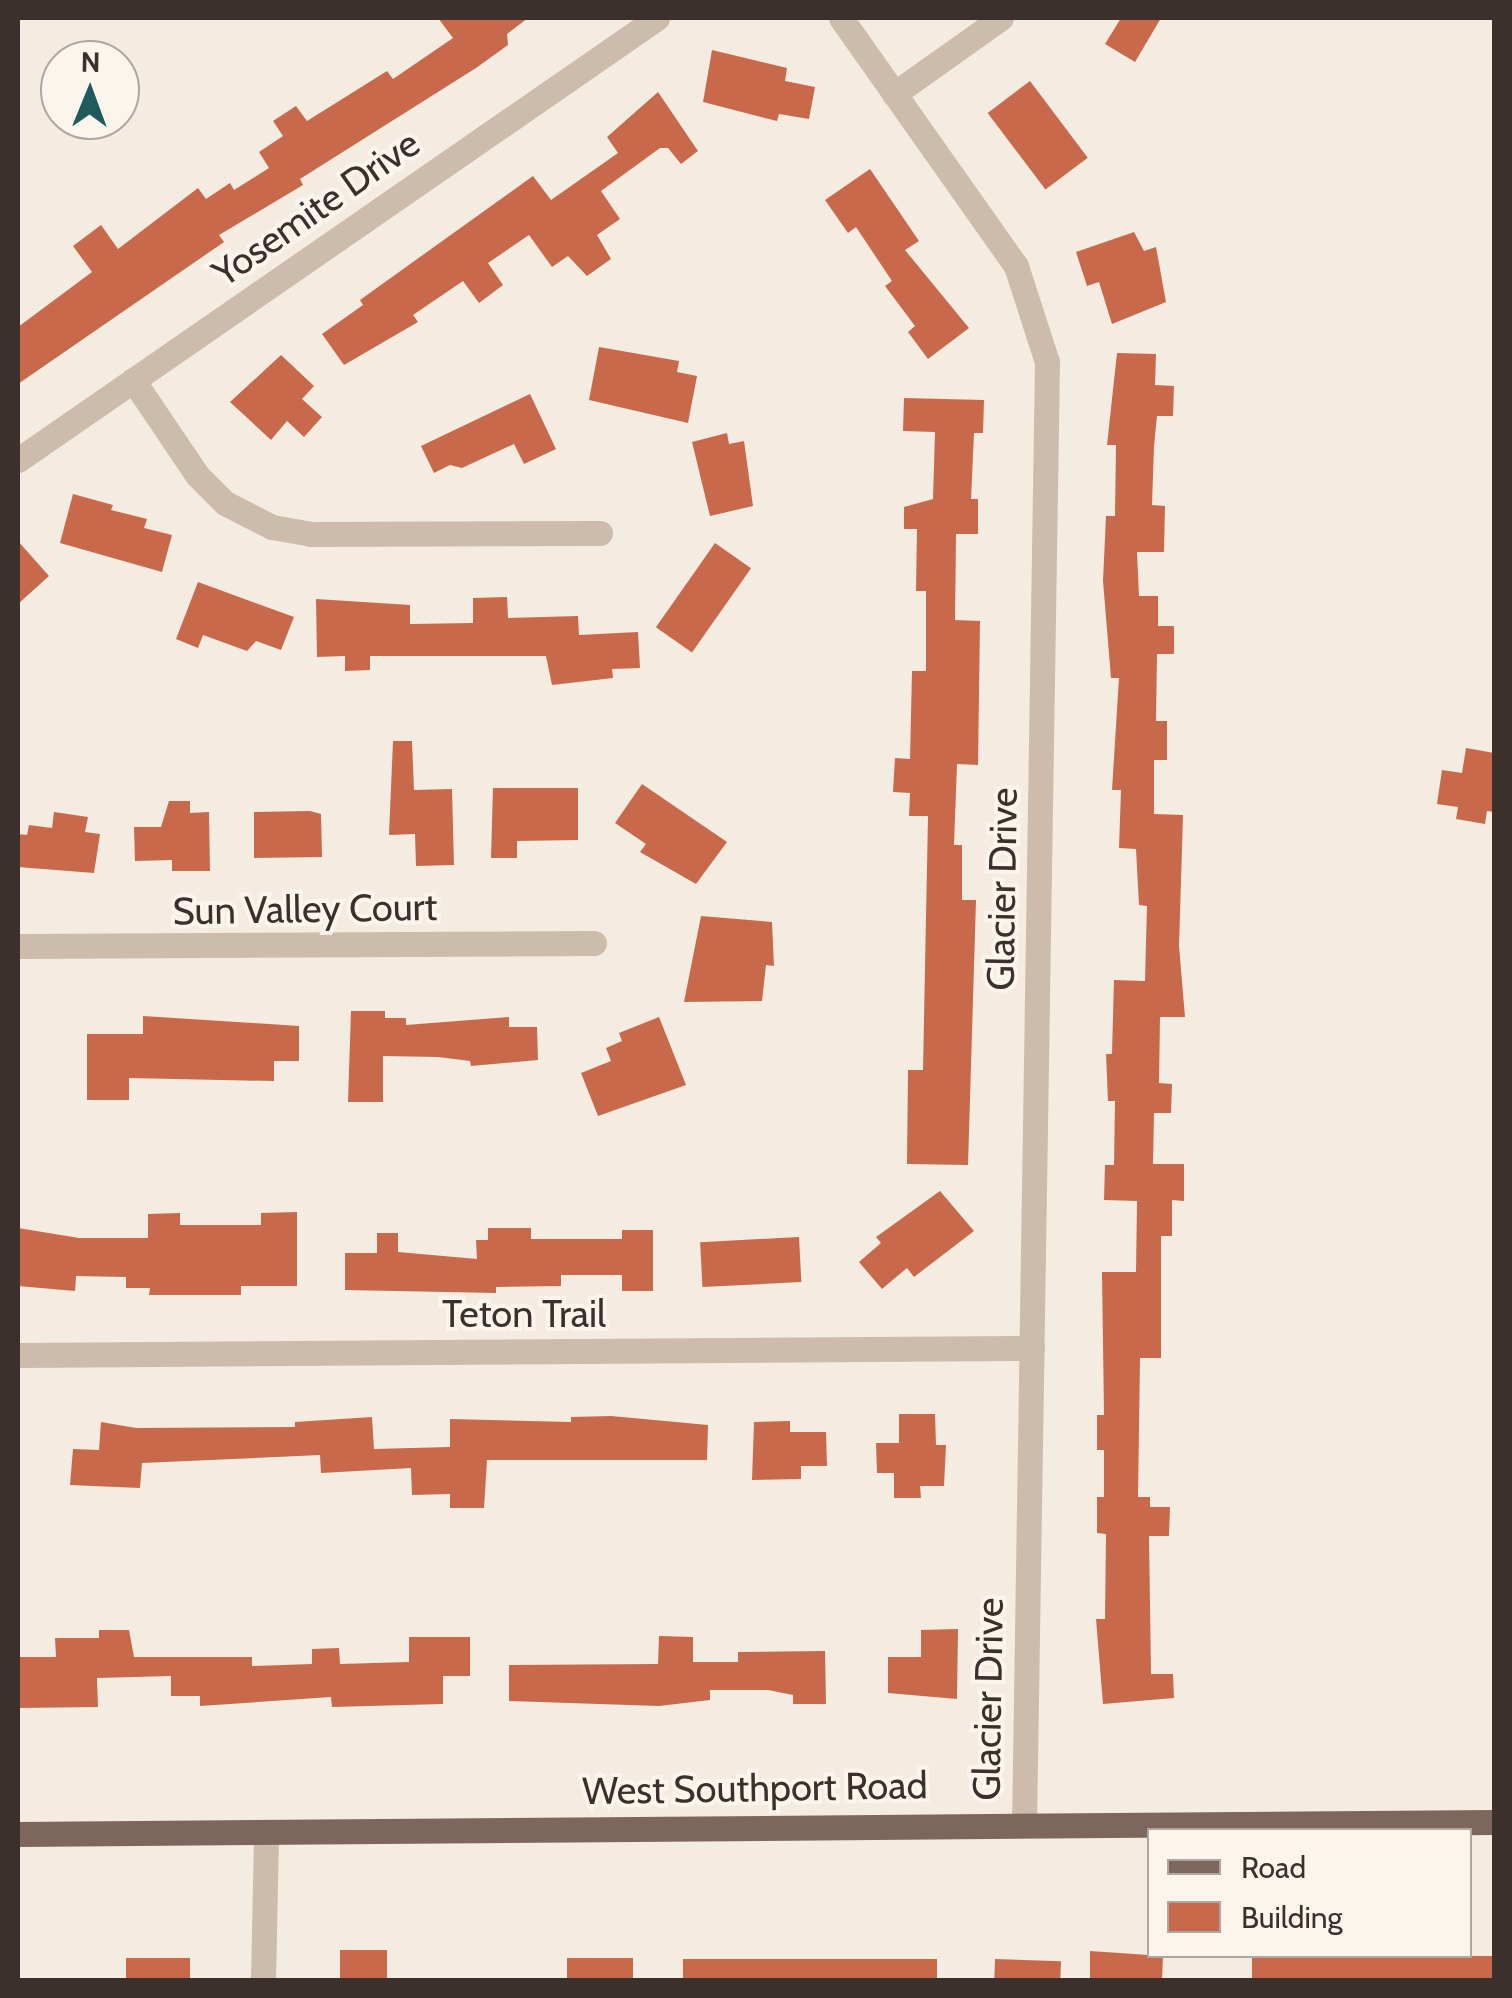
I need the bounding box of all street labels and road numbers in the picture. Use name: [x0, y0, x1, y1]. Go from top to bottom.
street label: Yosemite Drive: [204, 120, 428, 296]
street label: Glacier Drive: [977, 787, 1027, 991]
street label: Sun Valley Court: [172, 884, 438, 934]
street label: Teton Trail: [442, 1291, 606, 1337]
street label: Glacier Drive: [963, 1597, 1013, 1801]
street label: West Southport Road: [582, 1762, 928, 1814]

